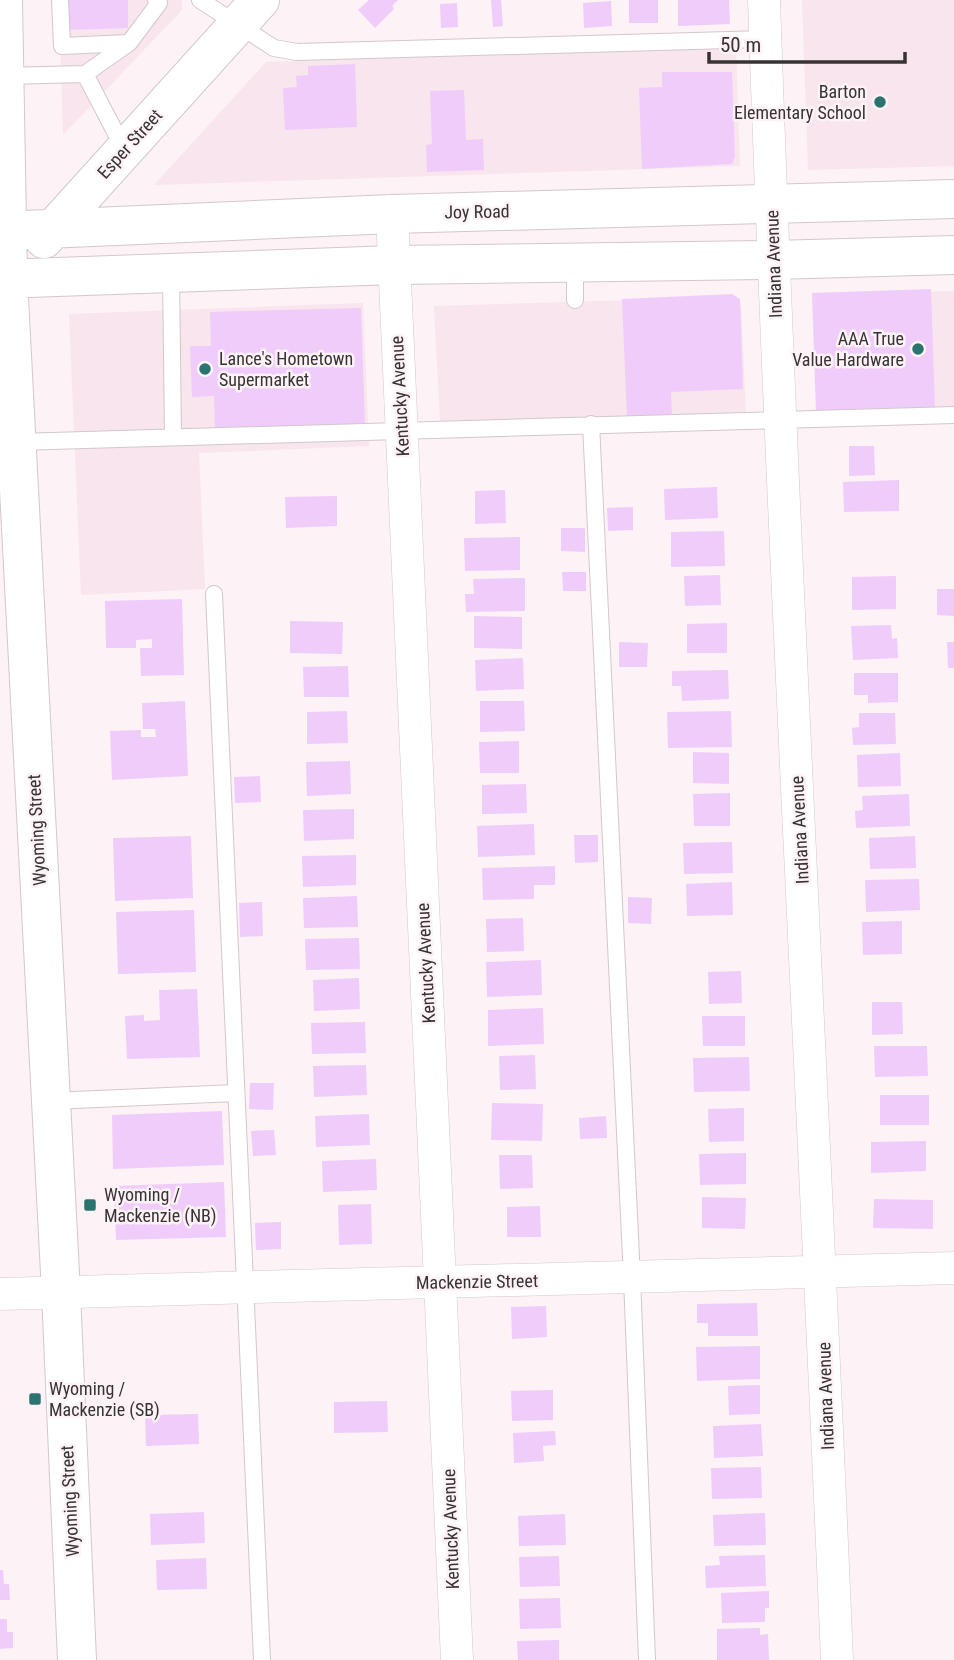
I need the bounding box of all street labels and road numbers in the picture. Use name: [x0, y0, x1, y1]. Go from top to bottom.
street label: Esper Street: [93, 105, 166, 183]
street label: Joy Road: [444, 200, 510, 223]
street label: Indiana Avenue: [761, 210, 786, 318]
street label: Kentucky Avenue: [386, 335, 413, 457]
street label: Wyoming Street: [23, 774, 50, 886]
street label: Indiana Avenue: [786, 775, 813, 885]
street label: Kentucky Avenue: [412, 902, 439, 1024]
street label: Mackenzie Street: [416, 1270, 538, 1293]
street label: Indiana Avenue: [813, 1342, 838, 1450]
street label: Wyoming Street: [56, 1445, 83, 1557]
street label: Kentucky Avenue: [438, 1468, 463, 1590]

